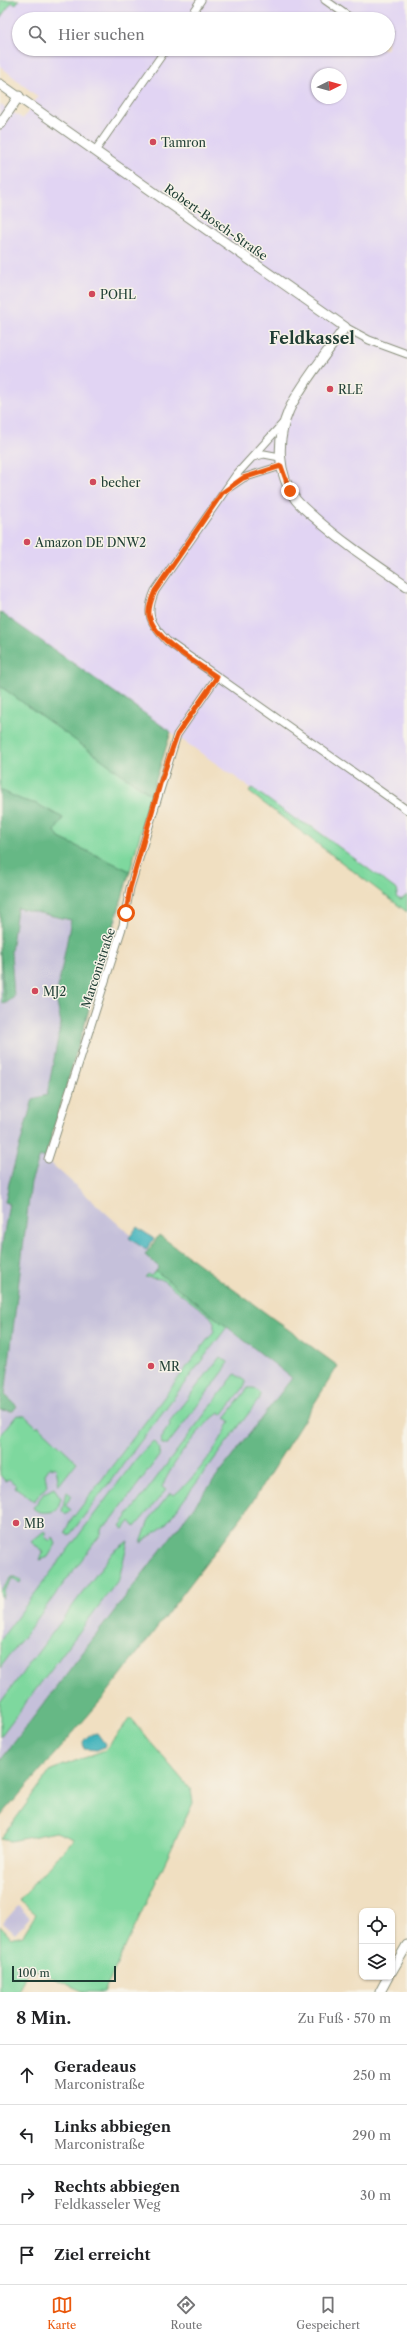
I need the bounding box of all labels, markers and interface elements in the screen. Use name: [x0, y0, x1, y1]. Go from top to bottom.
search box: [12, 12, 395, 56]
icon: search: [26, 23, 48, 45]
text: Hier suchen: [58, 25, 145, 44]
north arrow: [311, 68, 347, 104]
place label: Tamron: [161, 135, 207, 150]
marker: Tamron: [148, 137, 158, 147]
street label: Robert-Bosch-Straße: [161, 181, 271, 264]
place label: POHL: [100, 287, 136, 302]
marker: POHL: [87, 289, 97, 299]
district label: Feldkassel: [269, 328, 355, 348]
place label: RLE: [338, 382, 363, 397]
marker: RLE: [325, 384, 335, 394]
place label: becher: [101, 475, 141, 490]
marker: becher: [88, 477, 98, 487]
route end: [281, 482, 299, 500]
place label: Amazon DE DNW2: [34, 535, 146, 550]
marker: Amazon DE DNW2: [22, 537, 32, 547]
route start: [117, 904, 135, 922]
street label: Marconistraße: [78, 926, 118, 1010]
place label: MJ2: [43, 984, 66, 999]
marker: MJ2: [30, 986, 40, 996]
place label: MR: [159, 1359, 181, 1374]
marker: MR: [146, 1361, 156, 1371]
place label: MB: [24, 1516, 45, 1531]
marker: MB: [11, 1518, 21, 1528]
map controls: [359, 1908, 395, 1980]
button: locate: [359, 1908, 395, 1944]
button: layers: [359, 1944, 395, 1980]
scale bar: [12, 1964, 116, 1983]
text: 100 m: [18, 1966, 50, 1980]
text: 8 Min.: [16, 2008, 71, 2028]
text: Zu Fuß · 570 m: [298, 2010, 391, 2026]
text: Geradeaus: [54, 2057, 136, 2076]
icon: ahead: [16, 2064, 38, 2086]
text: 250 m: [353, 2067, 391, 2083]
text: Marconistraße: [54, 2076, 145, 2092]
text: Links abbiegen: [54, 2117, 171, 2136]
icon: left: [16, 2124, 38, 2146]
text: 290 m: [352, 2127, 391, 2143]
text: Marconistraße: [54, 2136, 145, 2152]
text: Rechts abbiegen: [54, 2177, 180, 2196]
icon: right: [16, 2184, 38, 2206]
text: 30 m: [360, 2187, 391, 2203]
text: Feldkasseler Weg: [54, 2196, 160, 2212]
icon: arrive: [16, 2244, 38, 2266]
text: Ziel erreicht: [54, 2245, 150, 2264]
tab: Karte: [47, 2294, 76, 2332]
tab: Route: [171, 2294, 202, 2332]
tab: Gespeichert: [296, 2294, 360, 2332]

